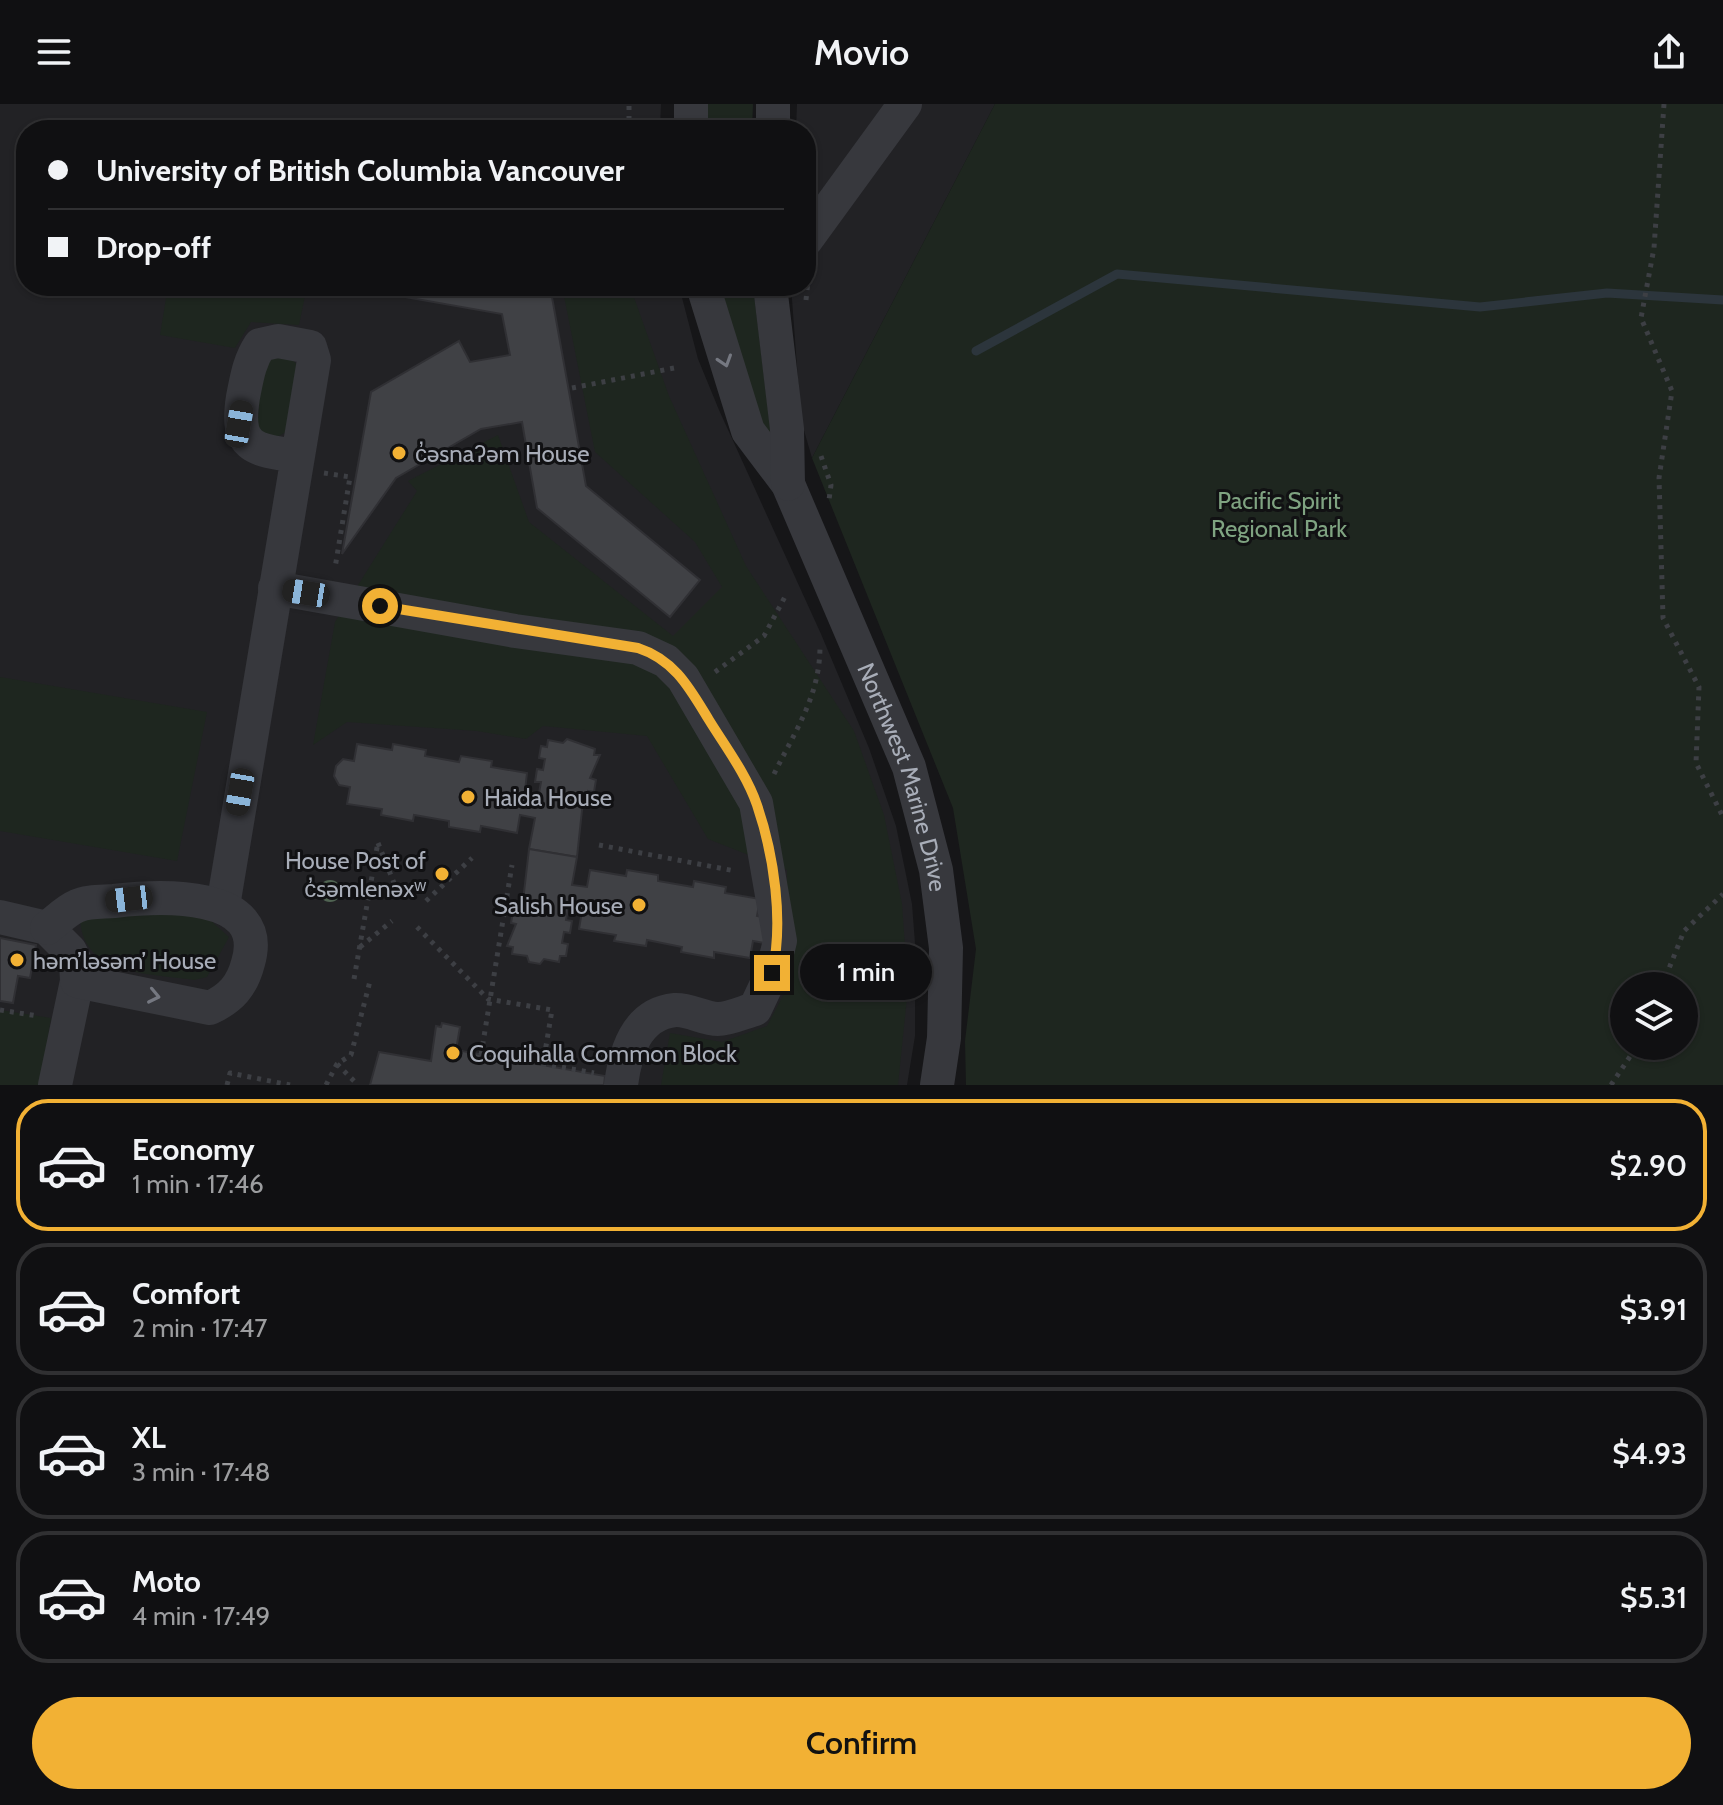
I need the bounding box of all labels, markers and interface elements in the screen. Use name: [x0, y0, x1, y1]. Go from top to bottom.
icon: menu: [32, 30, 76, 74]
text: Movio: [814, 30, 909, 74]
icon: share: [1647, 30, 1691, 74]
text: University of British Columbia Vancouver: [96, 152, 624, 189]
text: Drop-off: [96, 229, 211, 266]
one-way arrow: [715, 353, 731, 367]
car: [223, 398, 255, 450]
place label: c̓əsnaʔəm House: [415, 439, 590, 468]
marker: c̓əsnaʔəm House: [390, 444, 408, 462]
park label: Pacific Spirit Regional Park: [1211, 486, 1347, 543]
car: [280, 577, 332, 609]
route start: [362, 588, 398, 624]
street label: Northwest Marine Drive: [852, 658, 953, 893]
car: [224, 766, 256, 818]
place label: Haida House: [484, 783, 612, 812]
marker: Haida House: [459, 788, 477, 806]
place label: House Post of c̓səmlenəxʷ: [285, 846, 426, 903]
marker: House Post of c̓səmlenəxʷ: [433, 865, 451, 883]
car: [104, 884, 154, 914]
place label: Salish House: [494, 891, 623, 920]
marker: Salish House: [630, 896, 648, 914]
callout: 1 min: [800, 945, 932, 1001]
place label: həm’ləsəm’ House: [33, 946, 216, 975]
marker: həm’ləsəm’ House: [8, 951, 26, 969]
route end: [754, 955, 790, 991]
text: 1 min: [837, 956, 895, 988]
map controls: [1610, 972, 1698, 1060]
button: layers: [1610, 972, 1698, 1060]
one-way arrow: [146, 987, 160, 1004]
place label: Coquihalla Common Block: [469, 1039, 737, 1068]
marker: Coquihalla Common Block: [444, 1044, 462, 1062]
icon: car: [36, 1129, 108, 1201]
text: Economy: [132, 1131, 255, 1168]
text: $2.90: [1610, 1147, 1687, 1184]
text: 1 min · 17:46: [132, 1168, 264, 1200]
icon: car: [36, 1273, 108, 1345]
text: Comfort: [132, 1275, 240, 1312]
text: $3.91: [1620, 1291, 1687, 1328]
text: 2 min · 17:47: [132, 1312, 267, 1344]
icon: car: [36, 1417, 108, 1489]
text: XL: [132, 1419, 166, 1456]
text: $4.93: [1612, 1435, 1687, 1472]
text: 3 min · 17:48: [132, 1456, 270, 1488]
icon: car: [36, 1561, 108, 1633]
text: Moto: [132, 1563, 201, 1600]
text: $5.31: [1620, 1579, 1687, 1616]
text: 4 min · 17:49: [132, 1600, 270, 1632]
button: Confirm: [32, 1697, 1691, 1789]

